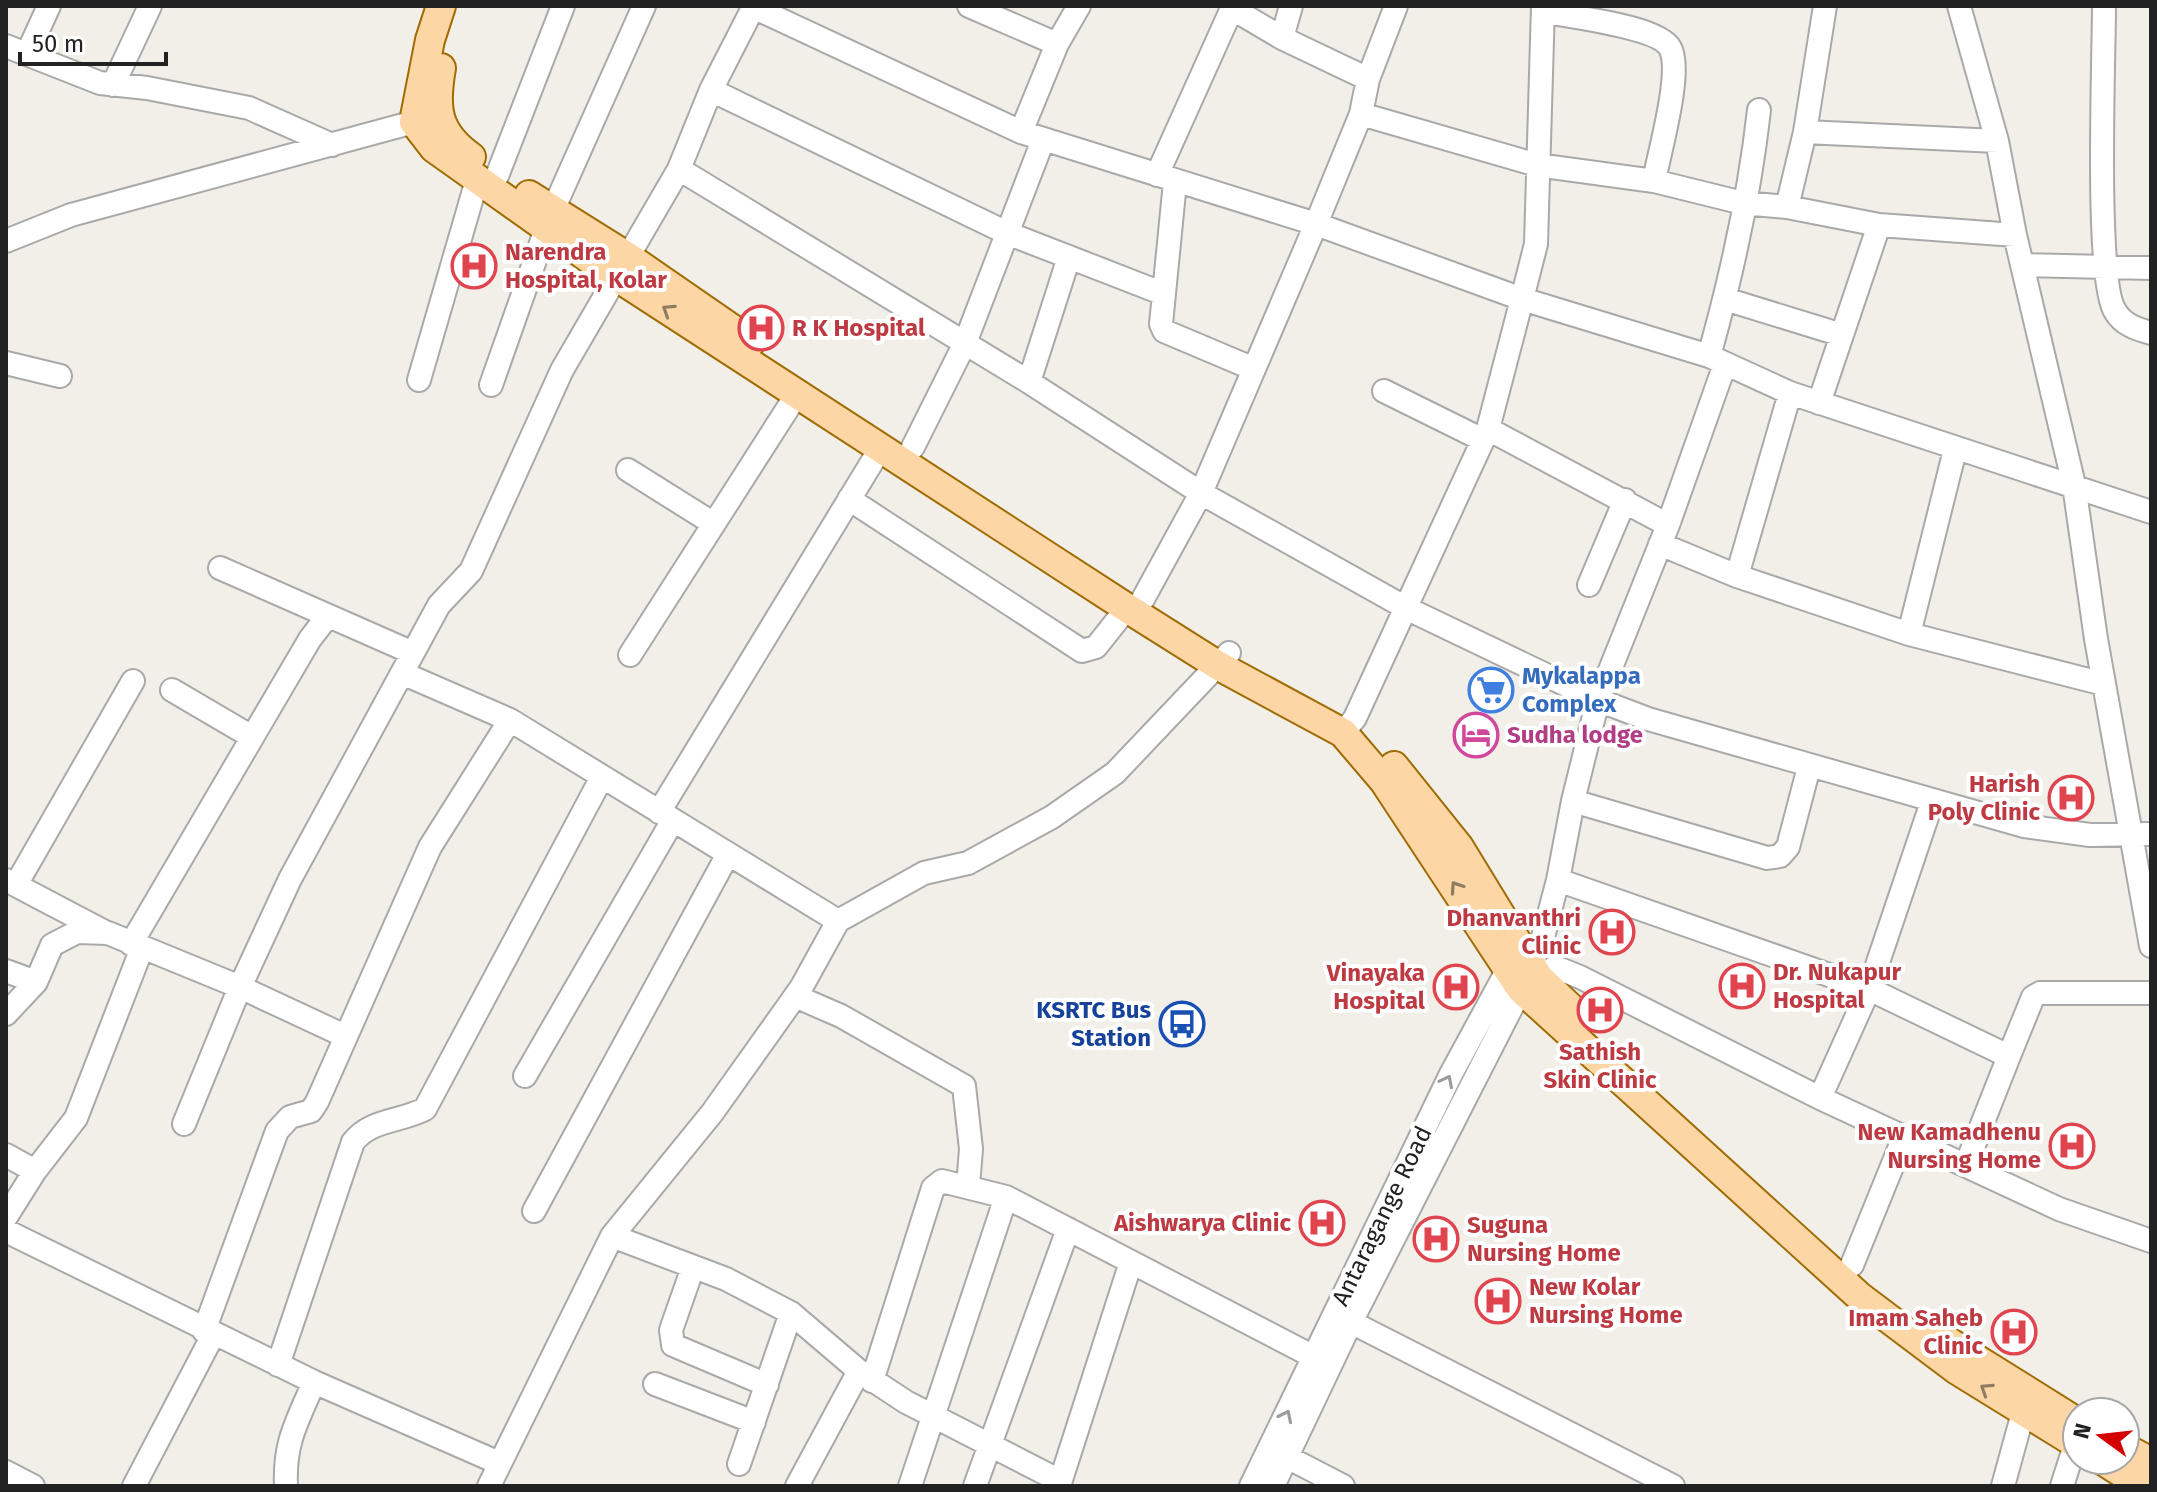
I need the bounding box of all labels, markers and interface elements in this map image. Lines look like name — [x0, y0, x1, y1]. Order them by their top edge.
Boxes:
scale bar — [20, 16, 166, 66]
text: 50 m — [32, 30, 84, 58]
place label: Narendra Hospital, Kolar — [505, 238, 667, 294]
hospital icon: Narendra Hospital, Kolar — [450, 242, 498, 290]
hospital icon: R K Hospital — [737, 304, 785, 352]
one-way arrow — [662, 305, 677, 320]
place label: R K Hospital — [792, 314, 926, 342]
place label: Mykalappa Complex — [1522, 662, 1641, 718]
supermarket icon: Mykalappa Complex — [1467, 666, 1515, 714]
hotel icon: Sudha lodge — [1452, 711, 1500, 759]
place label: Sudha lodge — [1507, 721, 1643, 749]
place label: Harish Poly Clinic — [1928, 770, 2040, 826]
hospital icon: Harish Poly Clinic — [2047, 774, 2095, 822]
one-way arrow — [1450, 881, 1465, 895]
place label: Dhanvanthri Clinic — [1446, 904, 1581, 960]
hospital icon: Dhanvanthri Clinic — [1588, 908, 1636, 956]
place label: Dr. Nukapur Hospital — [1773, 958, 1902, 1014]
place label: Vinayaka Hospital — [1326, 959, 1426, 1015]
hospital icon: Dr. Nukapur Hospital — [1718, 962, 1766, 1010]
hospital icon: Vinayaka Hospital — [1432, 963, 1480, 1011]
hospital icon: Sathish Skin Clinic — [1576, 986, 1624, 1034]
place label: KSRTC Bus Station — [1036, 996, 1151, 1052]
bus stop icon: KSRTC Bus Station — [1158, 1000, 1206, 1048]
place label: Sathish Skin Clinic — [1544, 1038, 1657, 1094]
one-way arrow — [1438, 1075, 1453, 1090]
place label: New Kamadhenu Nursing Home — [1858, 1118, 2041, 1174]
street label: Antaragange Road — [1326, 1121, 1438, 1311]
hospital icon: New Kamadhenu Nursing Home — [2048, 1122, 2096, 1170]
hospital icon: Aishwarya Clinic — [1298, 1199, 1346, 1247]
place label: Aishwarya Clinic — [1113, 1209, 1291, 1237]
place label: Suguna Nursing Home — [1467, 1211, 1621, 1267]
hospital icon: Suguna Nursing Home — [1412, 1215, 1460, 1263]
place label: New Kolar Nursing Home — [1529, 1273, 1683, 1329]
hospital icon: New Kolar Nursing Home — [1474, 1277, 1522, 1325]
place label: Imam Saheb Clinic — [1848, 1304, 1983, 1360]
hospital icon: Imam Saheb Clinic — [1990, 1308, 2038, 1356]
one-way arrow — [1980, 1384, 1995, 1399]
north arrow — [2061, 1396, 2141, 1476]
one-way arrow — [1276, 1410, 1292, 1424]
text: N — [2067, 1420, 2097, 1441]

